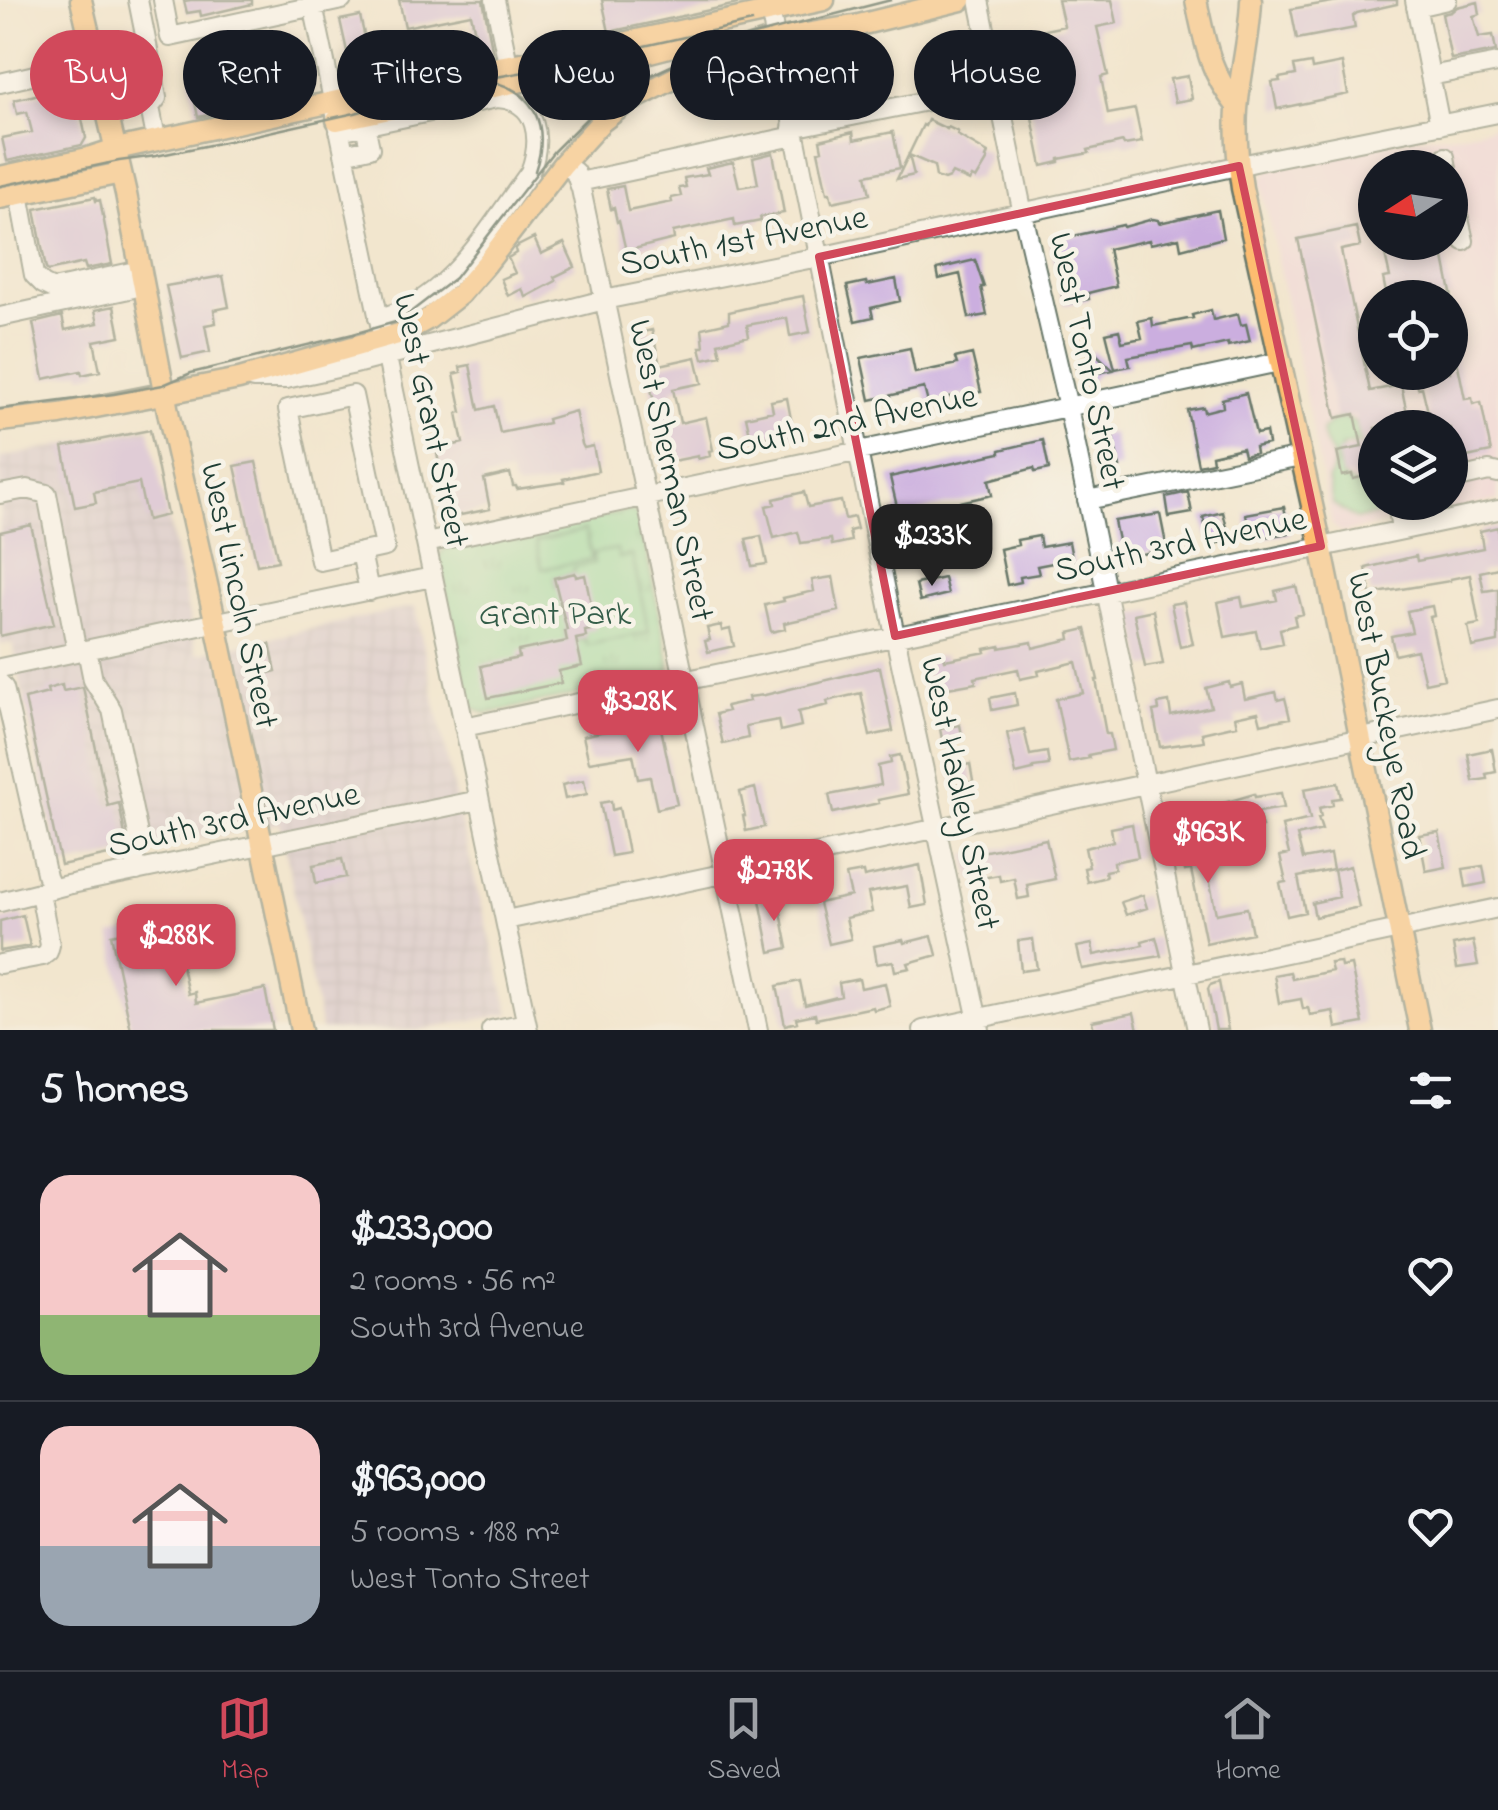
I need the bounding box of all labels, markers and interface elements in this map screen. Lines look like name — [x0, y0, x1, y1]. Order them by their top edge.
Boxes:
chip: Buy — [30, 30, 163, 120]
chip: Rent — [183, 30, 317, 120]
chip: Filters — [337, 30, 498, 120]
chip: New — [518, 30, 650, 120]
chip: Apartment — [670, 30, 894, 120]
chip: House — [914, 30, 1076, 120]
north arrow — [1358, 150, 1468, 260]
map controls — [1358, 150, 1468, 520]
street label: South 1st Avenue — [615, 193, 872, 291]
street label: West Tonto Street — [1033, 228, 1138, 495]
button: locate — [1358, 280, 1468, 390]
street label: West Grant Street — [378, 289, 481, 553]
street label: West Sherman Street — [613, 315, 726, 626]
street label: South 2nd Avenue — [712, 372, 982, 477]
button: layers — [1358, 410, 1468, 520]
street label: West Lincoln Street — [185, 458, 291, 734]
street label: South 3rd Avenue — [1050, 495, 1312, 598]
pin: $233K — [862, 504, 1002, 589]
text: $233K — [893, 513, 971, 560]
street label: West Buckeye Road — [1332, 568, 1437, 863]
park label: Grant Park — [479, 590, 632, 641]
street label: West Hadley Street — [905, 652, 1012, 935]
pin: $328K — [568, 670, 708, 755]
text: $328K — [600, 679, 676, 726]
street label: South 3rd Avenue — [103, 770, 365, 873]
pin: $963K — [1138, 801, 1278, 886]
text: $963K — [1172, 810, 1244, 857]
pin: $278K — [704, 839, 844, 924]
text: $278K — [736, 848, 812, 895]
pin: $288K — [106, 904, 246, 989]
text: $288K — [139, 913, 213, 960]
text: 5 homes — [40, 1060, 189, 1121]
icon: filters — [1403, 1063, 1458, 1118]
text: $233,000 — [350, 1198, 493, 1259]
icon: home — [120, 1215, 240, 1335]
icon: heart — [1403, 1248, 1458, 1303]
text: 2 rooms · 56 m² — [350, 1259, 556, 1306]
text: South 3rd Avenue — [350, 1306, 584, 1353]
text: $963,000 — [350, 1449, 486, 1510]
icon: home — [120, 1466, 240, 1586]
icon: heart — [1403, 1499, 1458, 1554]
text: 5 rooms · 188 m² — [350, 1510, 560, 1557]
text: West Tonto Street — [350, 1557, 590, 1604]
tab: Map — [217, 1691, 272, 1792]
tab: Saved — [707, 1691, 780, 1792]
tab: Home — [1215, 1691, 1281, 1792]

